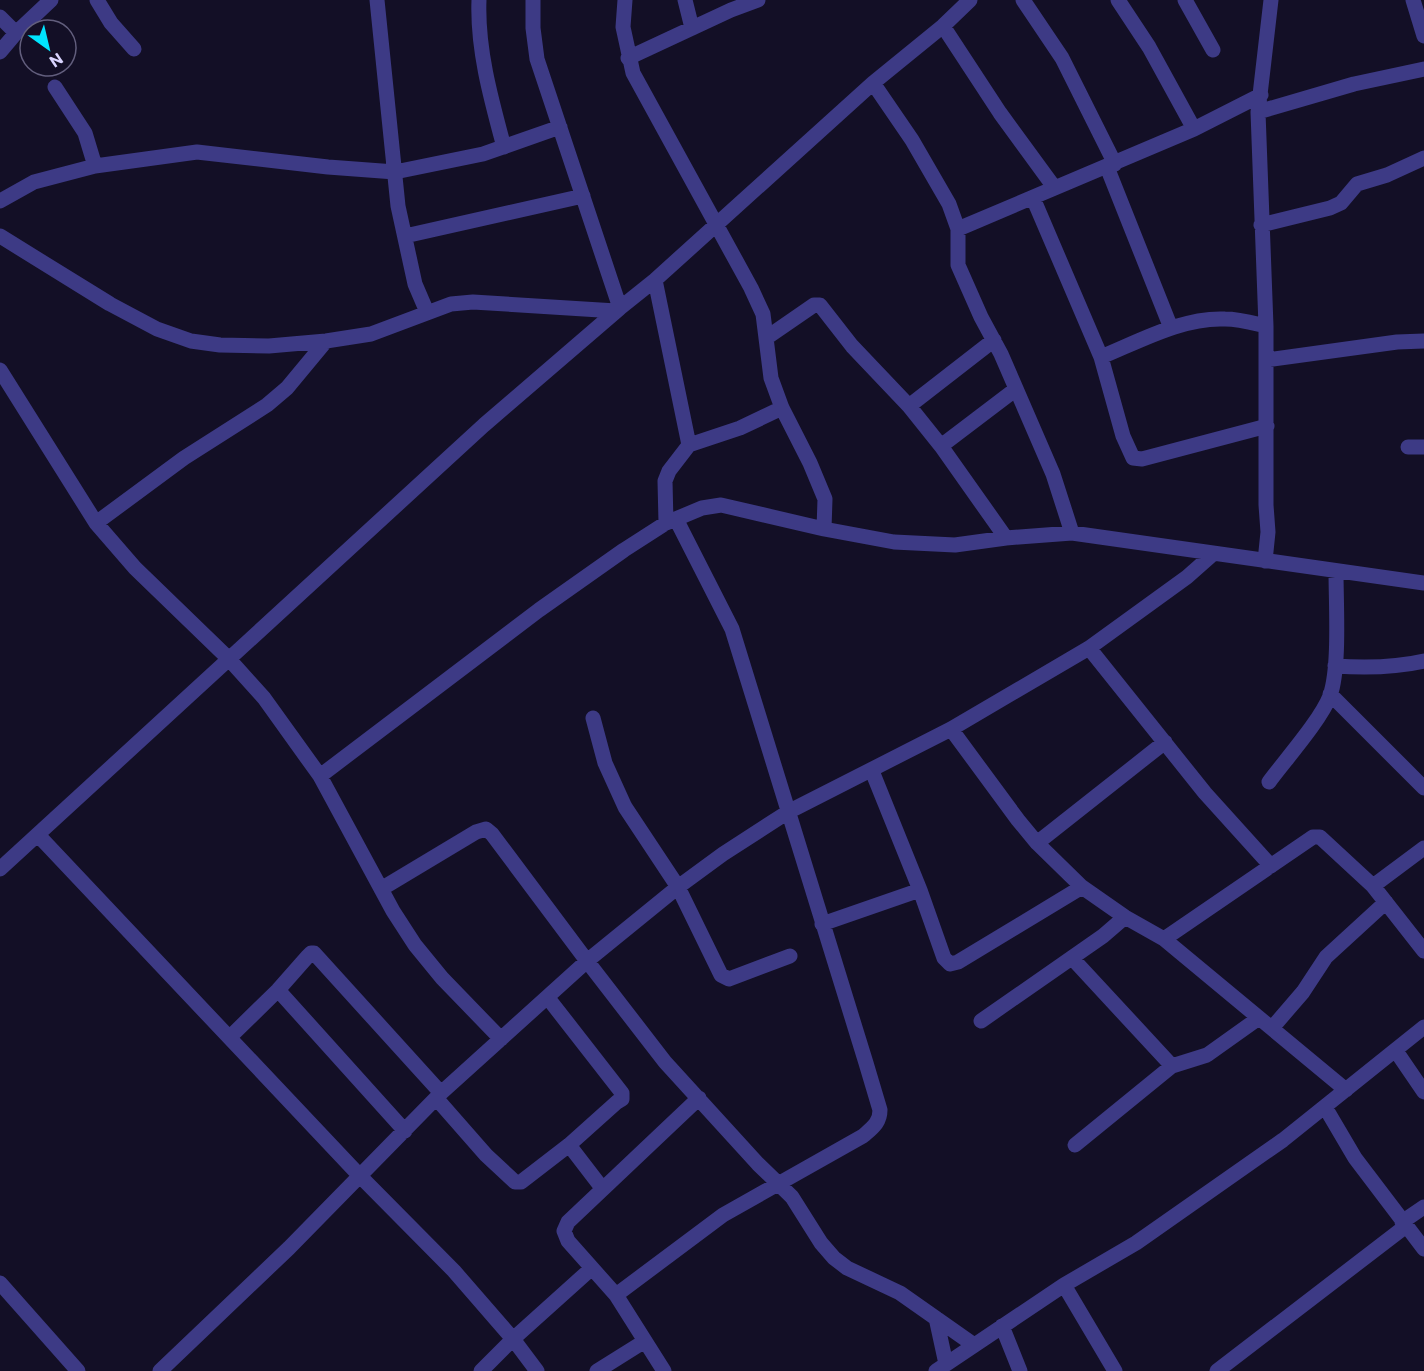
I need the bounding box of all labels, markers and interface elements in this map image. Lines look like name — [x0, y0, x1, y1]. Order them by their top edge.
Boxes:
north arrow — [18, 18, 78, 78]
text: N — [46, 50, 67, 72]

